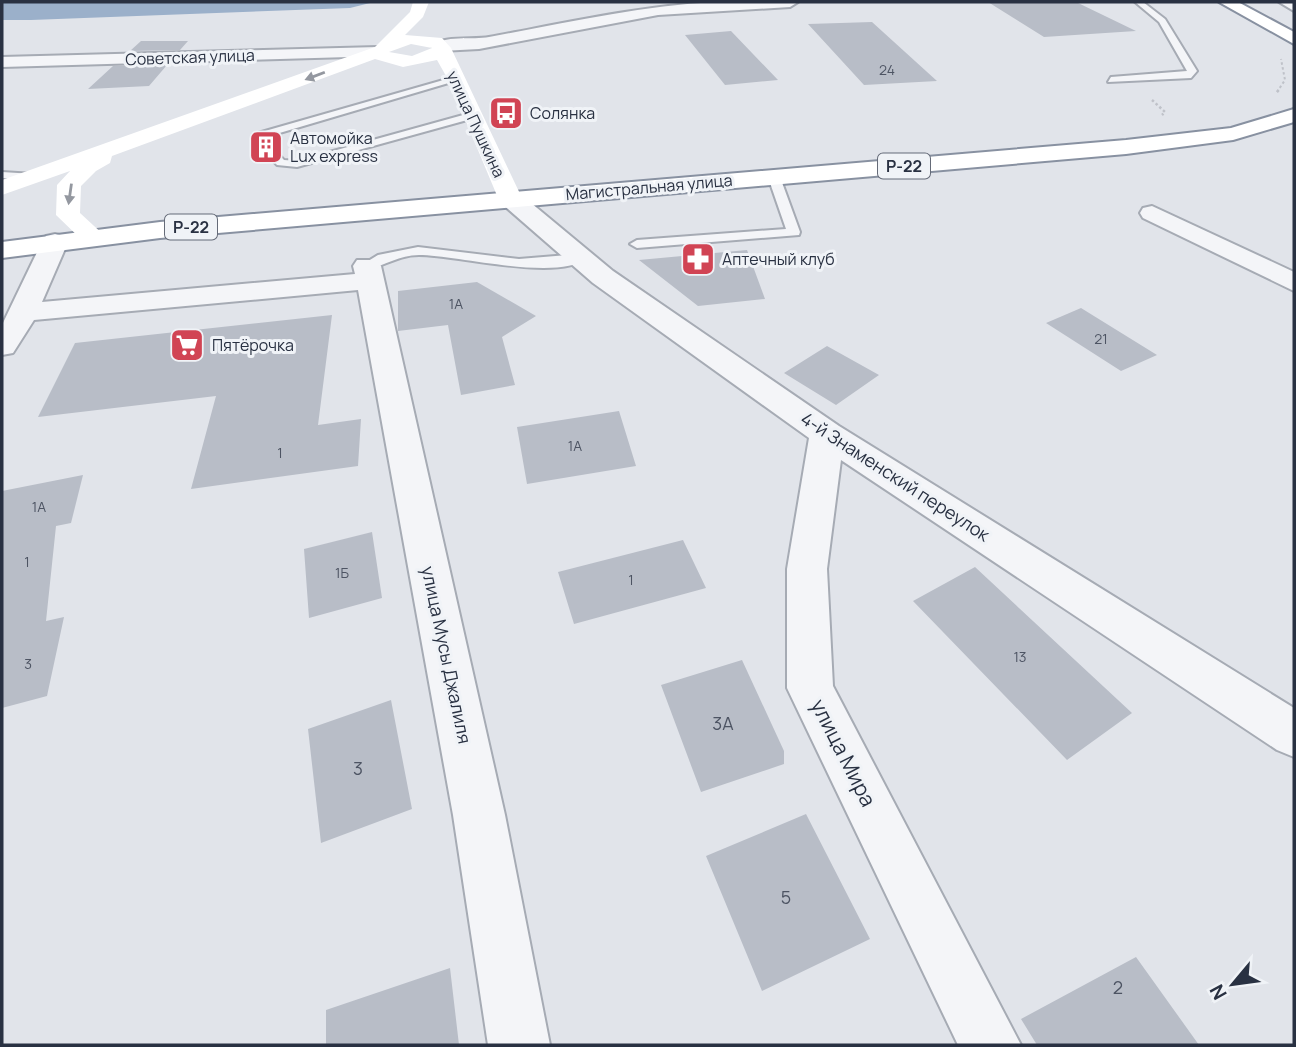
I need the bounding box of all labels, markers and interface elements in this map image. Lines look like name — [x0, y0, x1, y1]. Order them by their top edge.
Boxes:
street label: Советская улица — [125, 44, 255, 70]
house number: 24 — [879, 60, 895, 79]
street label: улица Пушкина — [442, 67, 510, 181]
one-way arrow — [304, 71, 325, 82]
bus stop icon: Солянка — [487, 94, 525, 132]
place label: Солянка — [530, 102, 595, 124]
place label: Автомойка Lux express — [290, 127, 378, 167]
building icon: Автомойка Lux express — [247, 128, 285, 166]
road number: Р-22 — [878, 154, 930, 178]
street label: Магистральная улица — [565, 169, 733, 205]
one-way arrow — [64, 184, 75, 206]
road number: Р-22 — [165, 215, 217, 240]
pharmacy icon: Аптечный клуб — [679, 240, 717, 278]
place label: Аптечный клуб — [722, 248, 835, 270]
house number: 1А — [449, 294, 463, 313]
supermarket icon: Пятёрочка — [168, 326, 206, 364]
house number: 21 — [1094, 329, 1108, 348]
place label: Пятёрочка — [212, 334, 294, 356]
street label: 4-й Знаменский переулок — [796, 406, 996, 547]
house number: 1А — [568, 436, 582, 455]
house number: 1 — [277, 443, 283, 462]
house number: 1А — [32, 497, 46, 516]
house number: 1 — [24, 552, 30, 571]
house number: 1Б — [335, 563, 349, 582]
street label: улица Мусы Джалиля — [416, 564, 478, 746]
house number: 1 — [628, 570, 634, 589]
house number: 13 — [1013, 647, 1027, 666]
house number: 3 — [24, 654, 32, 673]
street label: улица Мира — [805, 694, 883, 811]
house number: 3А — [712, 711, 734, 735]
house number: 3 — [353, 756, 363, 780]
house number: 5 — [781, 885, 791, 909]
north arrow — [1198, 949, 1268, 1019]
house number: 2 — [1113, 975, 1123, 999]
text: N — [1203, 980, 1233, 1005]

